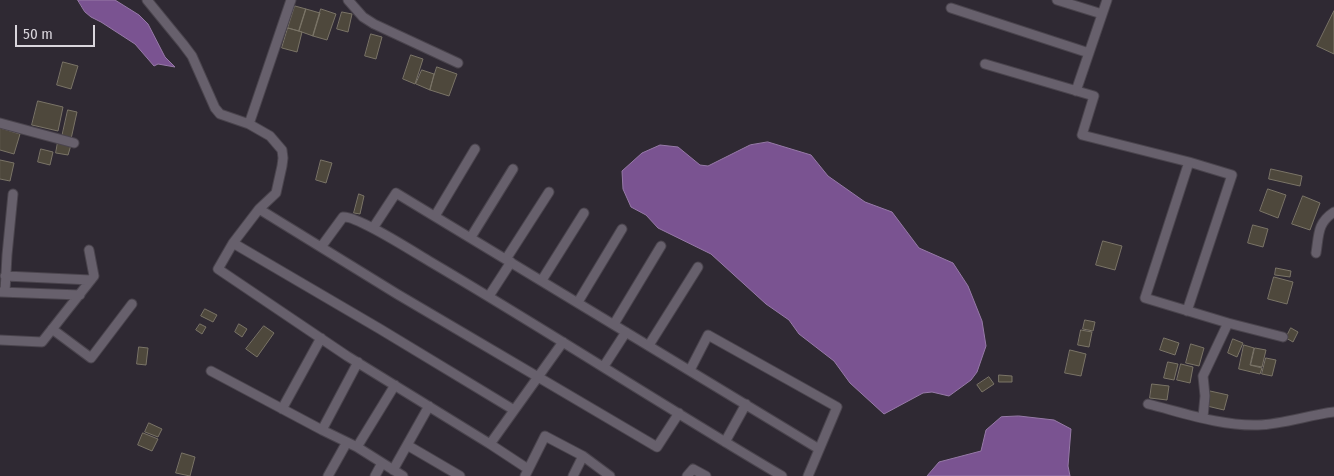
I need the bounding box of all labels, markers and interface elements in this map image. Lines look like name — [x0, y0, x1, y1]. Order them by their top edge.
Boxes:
scale bar — [18, 15, 98, 47]
text: 50 m — [23, 25, 53, 43]

